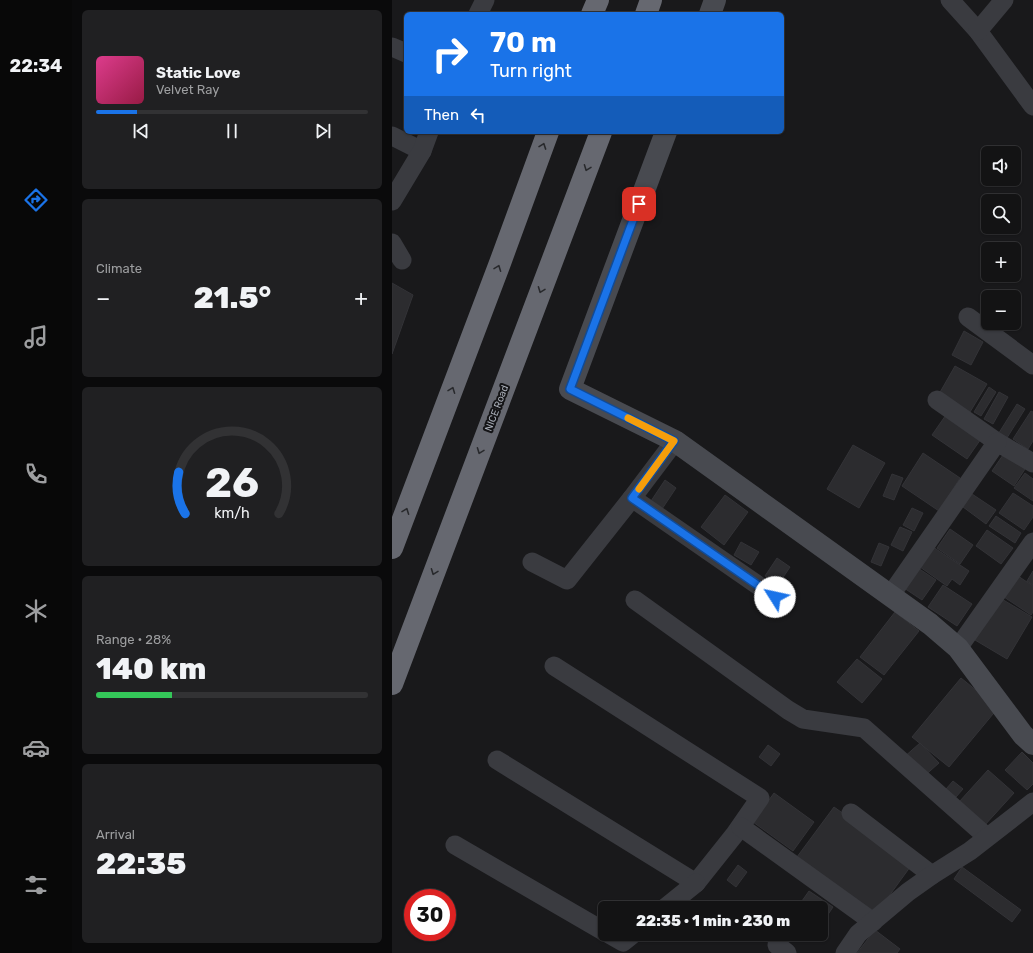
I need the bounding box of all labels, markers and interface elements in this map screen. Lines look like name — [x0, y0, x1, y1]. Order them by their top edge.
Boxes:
text: 70 m — [490, 26, 557, 59]
icon: right — [424, 28, 476, 80]
text: 22:34 — [10, 55, 62, 77]
text: Turn right — [490, 60, 572, 82]
text: Static Love — [156, 64, 240, 82]
text: Velvet Ray — [156, 82, 219, 97]
icon: left — [467, 104, 489, 126]
text: Then — [424, 106, 459, 124]
icon: previous — [130, 120, 152, 142]
icon: pause — [221, 120, 243, 142]
icon: next — [312, 120, 334, 142]
one-way arrow — [538, 143, 546, 150]
map controls — [981, 146, 1021, 330]
button: sound — [981, 146, 1021, 186]
one-way arrow — [584, 165, 592, 172]
icon: directions — [22, 186, 50, 214]
pin — [622, 187, 656, 221]
icon: arrive — [628, 193, 650, 215]
button: search — [981, 194, 1021, 234]
button: + — [981, 242, 1021, 282]
text: Climate — [96, 261, 142, 276]
one-way arrow — [493, 265, 501, 272]
text: 21.5° — [193, 280, 271, 316]
text: − — [96, 285, 110, 312]
text: + — [354, 285, 368, 312]
one-way arrow — [537, 286, 545, 293]
button: − — [981, 290, 1021, 330]
icon: music — [22, 323, 50, 351]
street label: NICE Road — [483, 384, 511, 433]
one-way arrow — [447, 386, 455, 393]
one-way arrow — [477, 447, 485, 454]
text: 26 — [205, 458, 259, 507]
icon: phone — [22, 460, 50, 488]
text: km/h — [214, 505, 250, 522]
one-way arrow — [401, 508, 409, 515]
one-way arrow — [431, 569, 439, 576]
position arrow — [754, 576, 796, 618]
icon: climate — [22, 597, 50, 625]
text: Range · 28% — [96, 632, 171, 647]
text: 140 km — [96, 651, 206, 687]
icon: car — [22, 734, 50, 762]
text: Arrival — [96, 827, 135, 842]
text: 22:35 — [96, 846, 186, 882]
icon: filters — [22, 871, 50, 899]
speed limit sign: 30 — [404, 889, 456, 941]
text: 22:35 · 1 min · 230 m — [636, 912, 790, 930]

